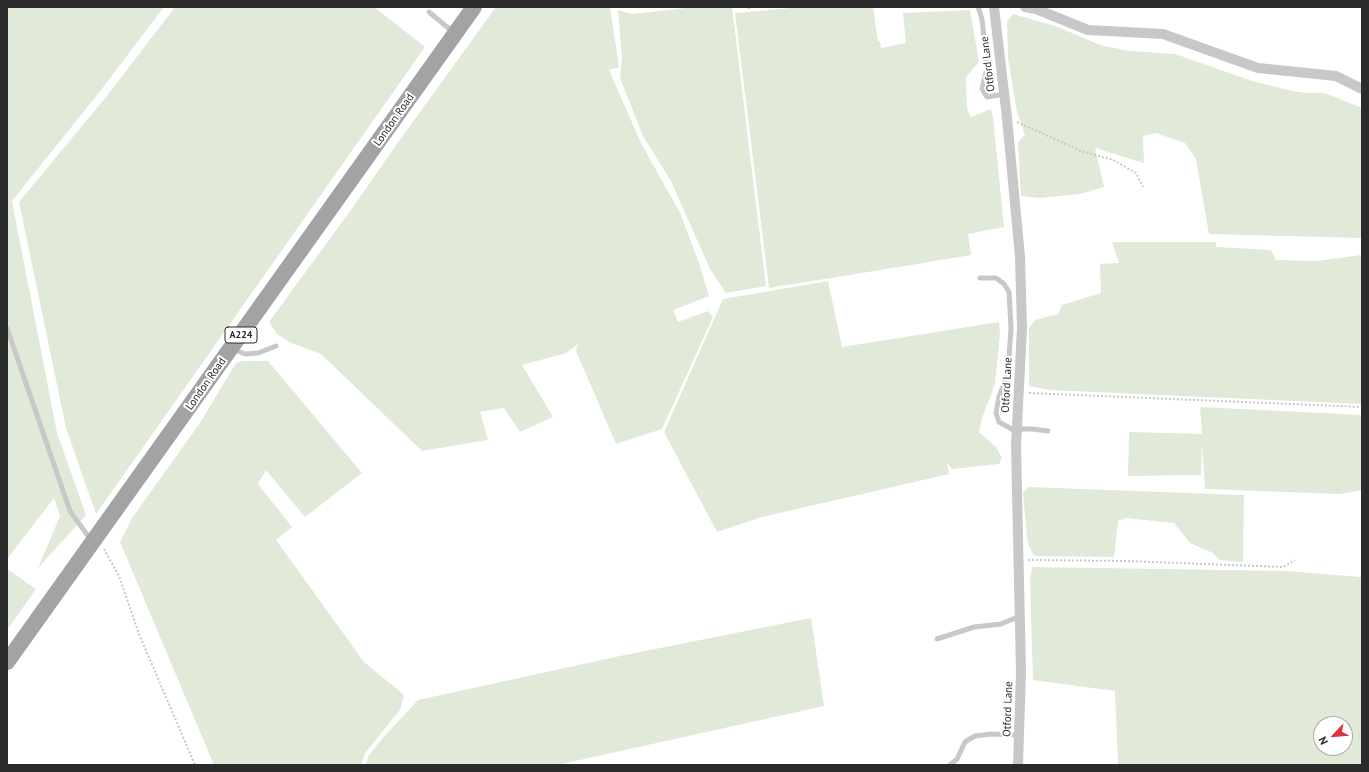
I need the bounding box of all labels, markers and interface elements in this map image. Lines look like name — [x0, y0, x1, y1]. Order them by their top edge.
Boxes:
street label: Otford Lane — [978, 36, 998, 92]
street label: London Road — [371, 91, 417, 149]
road number: A224 — [225, 327, 257, 343]
street label: London Road — [183, 355, 229, 413]
street label: Otford Lane — [999, 357, 1015, 413]
street label: Otford Lane — [1000, 681, 1016, 737]
north arrow — [1313, 716, 1353, 756]
text: N — [1315, 735, 1331, 747]

